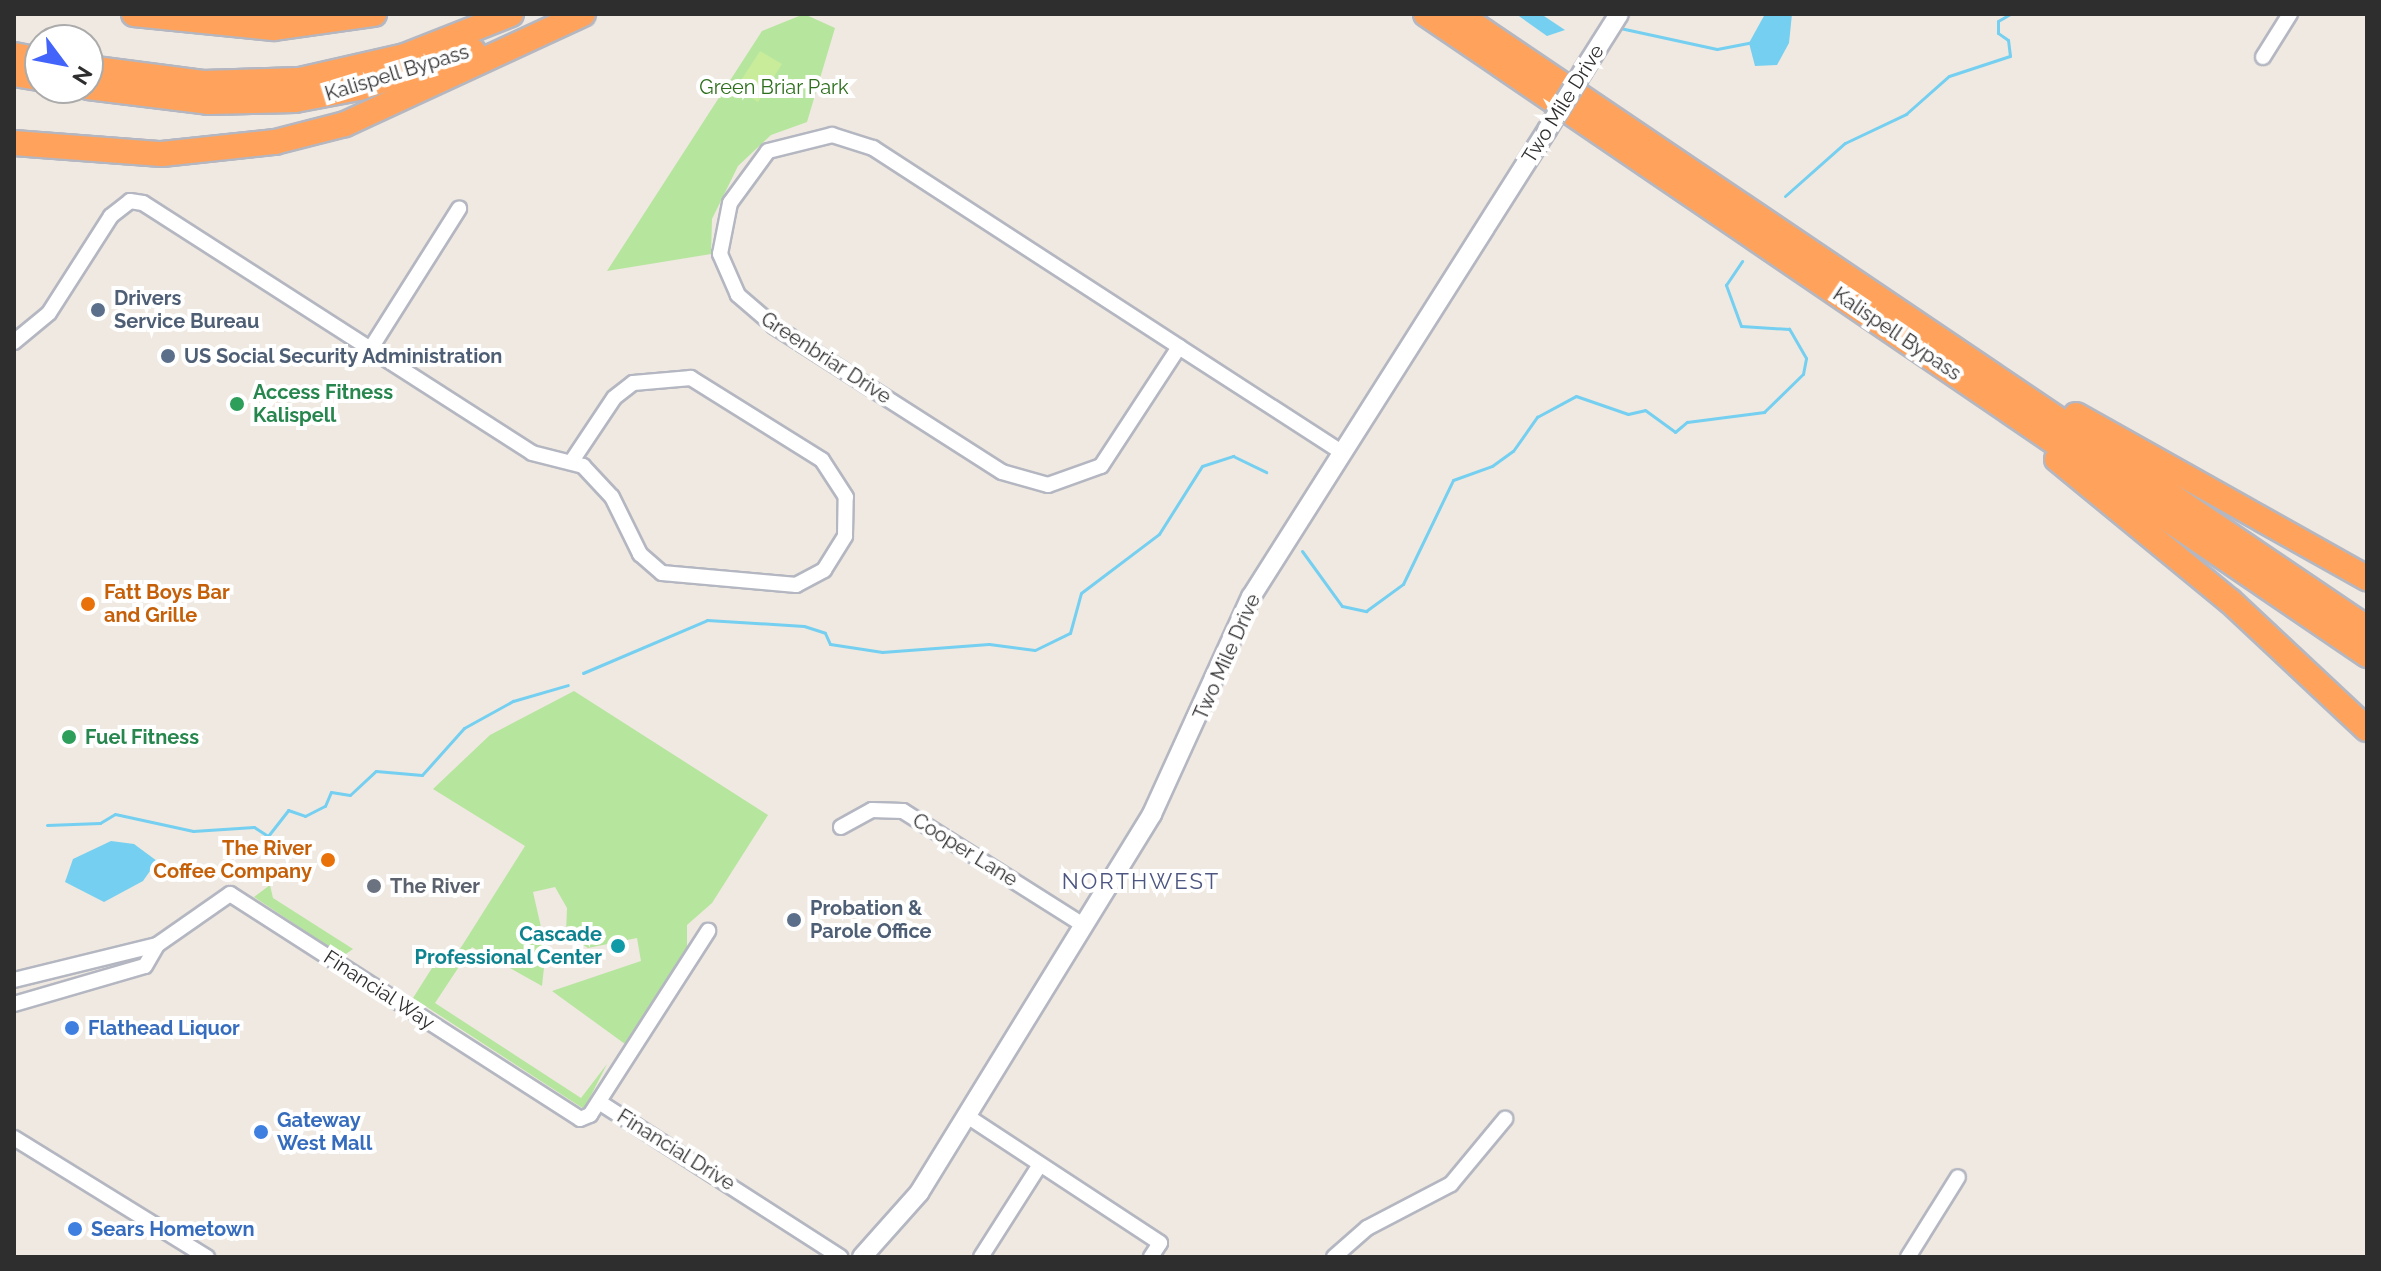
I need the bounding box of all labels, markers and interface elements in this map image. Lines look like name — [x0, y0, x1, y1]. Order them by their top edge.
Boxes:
north arrow — [24, 24, 104, 104]
street label: Kalispell Bypass — [322, 40, 472, 106]
street label: Two Mile Drive — [1517, 40, 1609, 168]
text: N — [67, 62, 98, 90]
park label: Green Briar Park — [699, 75, 849, 99]
street label: Kalispell Bypass — [1828, 282, 1966, 386]
place label: Drivers Service Bureau — [114, 286, 259, 333]
marker: Drivers Service Bureau — [89, 301, 107, 319]
street label: Greenbriar Drive — [756, 307, 896, 409]
place label: US Social Security Administration — [184, 344, 504, 368]
marker: US Social Security Administration — [159, 347, 177, 365]
place label: Access Fitness Kalispell — [253, 380, 393, 427]
marker: Access Fitness Kalispell — [228, 395, 246, 413]
place label: Fatt Boys Bar and Grille — [104, 580, 230, 627]
street label: Two Mile Drive — [1189, 590, 1265, 724]
marker: Fatt Boys Bar and Grille — [79, 595, 97, 613]
place label: Fuel Fitness — [85, 725, 200, 749]
marker: Fuel Fitness — [60, 728, 78, 746]
street label: Cooper Lane — [908, 808, 1022, 892]
place label: The River Coffee Company — [153, 836, 312, 883]
marker: The River Coffee Company — [319, 851, 337, 869]
district label: NORTHWEST — [1062, 869, 1220, 895]
place label: The River — [390, 874, 480, 898]
marker: The River — [365, 877, 383, 895]
place label: Probation & Parole Office — [810, 896, 932, 943]
marker: Probation & Parole Office — [785, 911, 803, 929]
place label: Cascade Professional Center — [414, 922, 602, 969]
marker: Cascade Professional Center — [609, 937, 627, 955]
street label: Financial Way — [319, 945, 439, 1035]
place label: Flathead Liquor — [88, 1016, 240, 1040]
marker: Flathead Liquor — [63, 1019, 81, 1037]
street label: Financial Drive — [612, 1104, 740, 1196]
place label: Gateway West Mall — [277, 1108, 372, 1155]
marker: Gateway West Mall — [252, 1123, 270, 1141]
place label: Sears Hometown — [91, 1217, 255, 1241]
marker: Sears Hometown — [66, 1220, 84, 1238]

